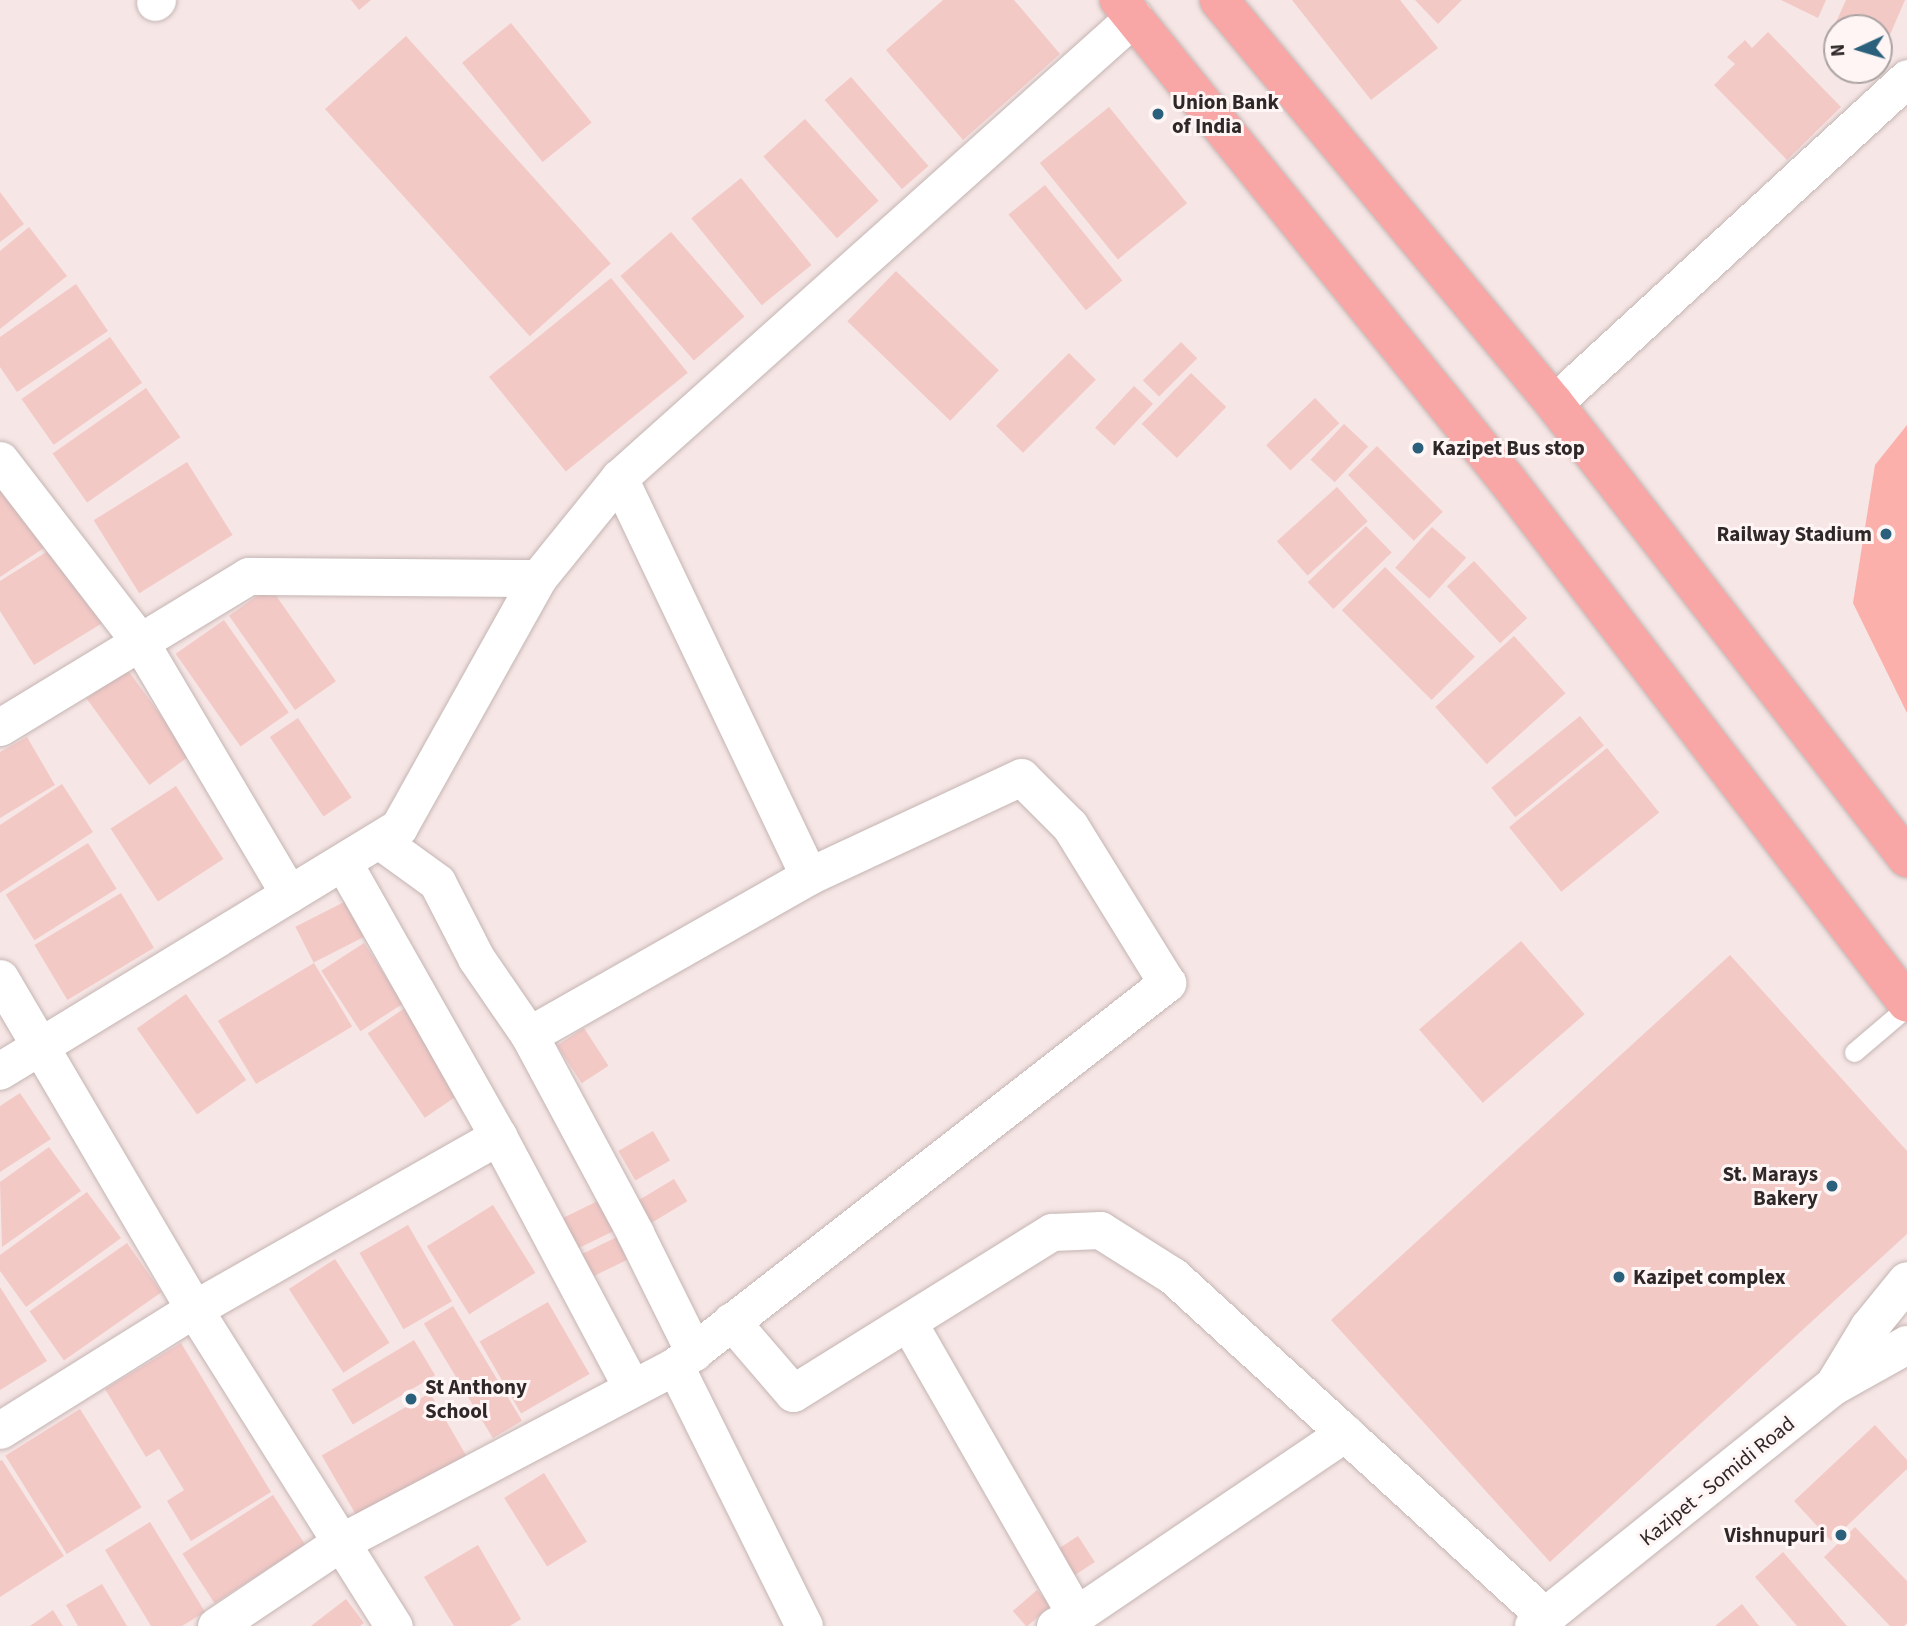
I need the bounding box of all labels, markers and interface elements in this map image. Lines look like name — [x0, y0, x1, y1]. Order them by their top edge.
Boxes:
north arrow — [1823, 14, 1893, 84]
text: N — [1825, 43, 1852, 58]
place label: Union Bank of India — [1172, 89, 1279, 139]
marker: Union Bank of India — [1150, 106, 1166, 122]
place label: Kazipet Bus stop — [1432, 435, 1585, 461]
marker: Kazipet Bus stop — [1410, 440, 1426, 456]
place label: Railway Stadium — [1717, 521, 1872, 547]
marker: Railway Stadium — [1878, 526, 1894, 542]
place label: St. Marays Bakery — [1722, 1161, 1818, 1211]
marker: St. Marays Bakery — [1824, 1178, 1840, 1194]
place label: Kazipet complex — [1633, 1264, 1786, 1290]
marker: Kazipet complex — [1611, 1269, 1627, 1285]
place label: St Anthony School — [425, 1374, 527, 1424]
marker: St Anthony School — [403, 1391, 419, 1407]
street label: Kazipet - Somidi Road — [1634, 1411, 1800, 1551]
place label: Vishnupuri — [1724, 1522, 1825, 1548]
marker: Vishnupuri — [1831, 1525, 1851, 1545]

